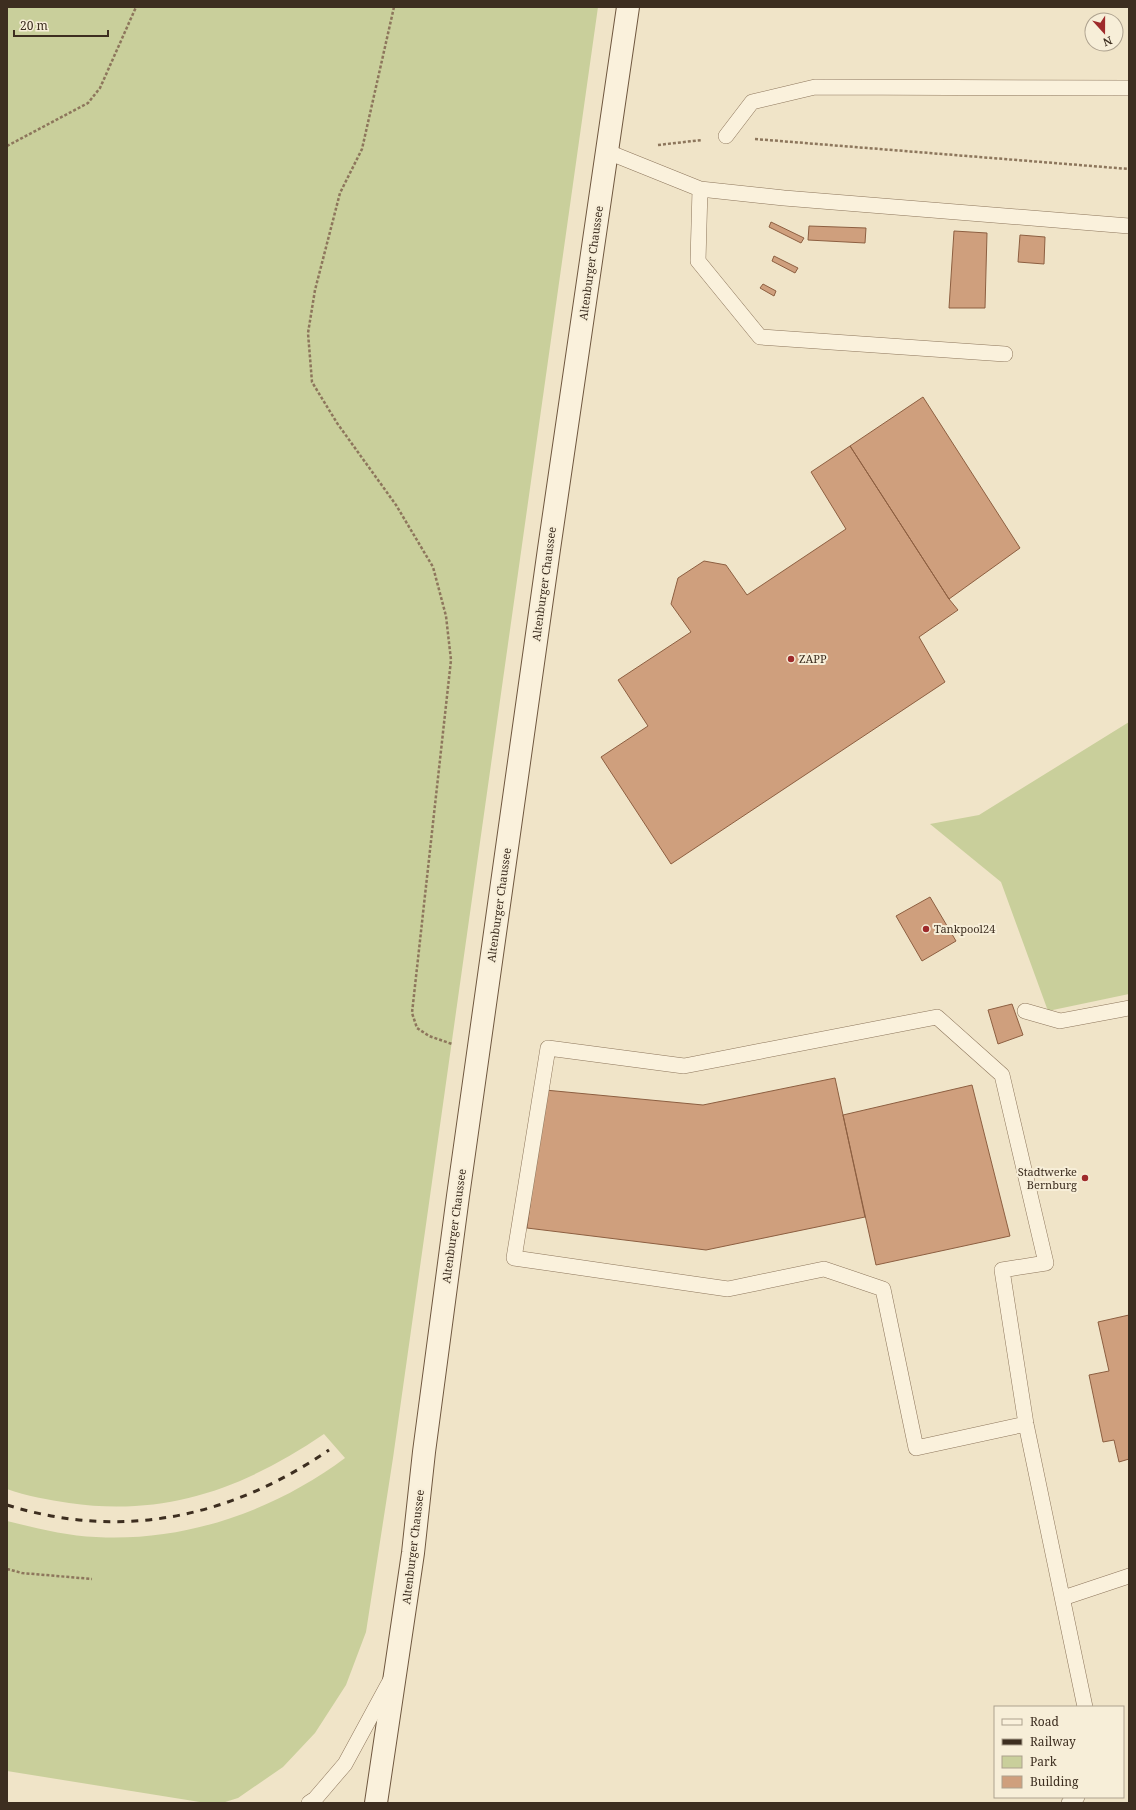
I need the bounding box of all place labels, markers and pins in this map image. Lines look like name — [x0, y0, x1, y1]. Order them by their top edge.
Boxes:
place label: ZAPP — [799, 651, 827, 666]
marker: ZAPP — [786, 654, 796, 664]
place label: Tankpool24 — [934, 921, 995, 936]
marker: Tankpool24 — [921, 924, 931, 934]
place label: Stadtwerke Bernburg — [1018, 1164, 1077, 1192]
marker: Stadtwerke Bernburg — [1080, 1173, 1090, 1183]

